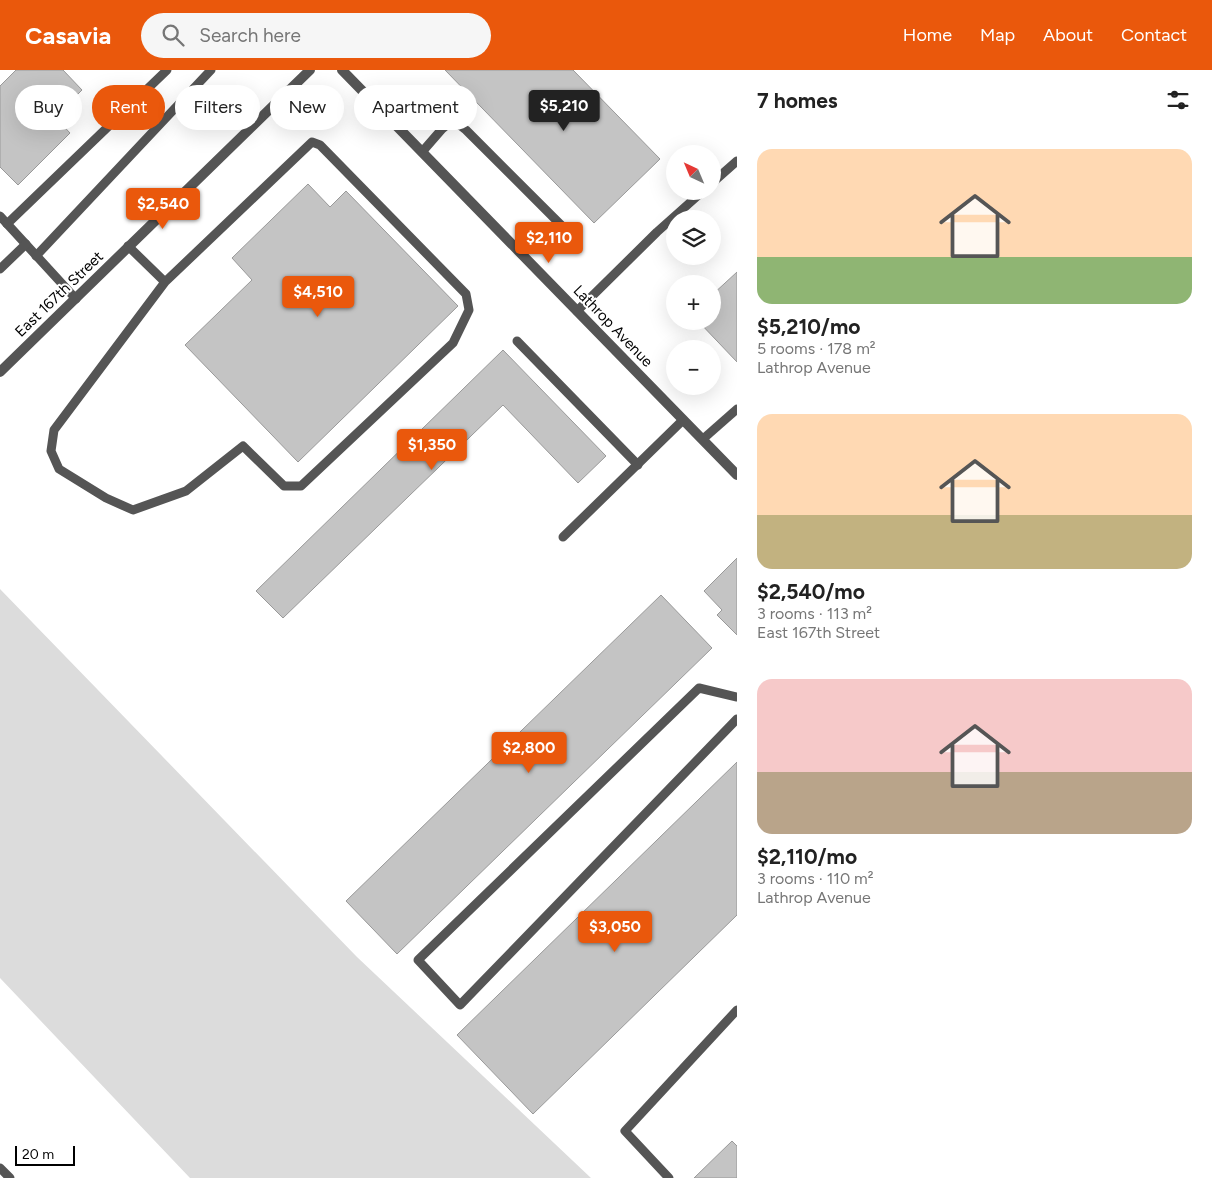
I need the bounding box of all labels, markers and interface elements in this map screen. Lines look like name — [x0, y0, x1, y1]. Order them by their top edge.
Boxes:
search box — [141, 13, 491, 58]
text: Casavia — [25, 21, 111, 50]
icon: search — [159, 21, 187, 49]
text: Search here — [199, 24, 301, 47]
text: Home — [903, 24, 952, 46]
text: Map — [980, 24, 1015, 46]
text: About — [1043, 24, 1093, 46]
text: Contact — [1121, 24, 1187, 46]
chip: Buy — [15, 85, 82, 130]
chip: Rent — [92, 85, 165, 130]
chip: Filters — [175, 85, 260, 130]
chip: New — [270, 85, 344, 130]
chip: Apartment — [354, 85, 477, 130]
icon: filters — [1164, 86, 1192, 114]
text: 7 homes — [757, 88, 838, 113]
pin: $5,210 — [523, 90, 605, 132]
text: $5,210 — [540, 96, 588, 115]
north arrow — [666, 145, 721, 200]
map controls — [666, 145, 721, 395]
icon: home — [930, 181, 1020, 271]
pin: $2,540 — [122, 188, 204, 230]
text: $2,540 — [137, 194, 189, 213]
button: layers — [666, 210, 721, 265]
pin: $2,110 — [508, 222, 590, 264]
text: $2,110 — [526, 228, 572, 247]
street label: East 167th Street — [11, 247, 107, 341]
button: + — [666, 275, 721, 330]
pin: $4,510 — [277, 276, 359, 318]
street label: Lathrop Avenue — [570, 281, 656, 371]
text: $4,510 — [293, 282, 343, 301]
text: $5,210/mo — [757, 314, 860, 339]
text: 5 rooms · 178 m² — [757, 339, 876, 358]
button: − — [666, 340, 721, 395]
text: Lathrop Avenue — [757, 358, 871, 377]
pin: $1,350 — [391, 428, 473, 471]
text: $1,350 — [408, 435, 456, 454]
icon: home — [930, 446, 1020, 536]
text: $2,540/mo — [757, 579, 865, 604]
text: 3 rooms · 113 m² — [757, 604, 872, 623]
text: East 167th Street — [757, 623, 880, 642]
icon: home — [930, 711, 1020, 801]
pin: $2,800 — [488, 732, 570, 774]
text: $2,800 — [503, 738, 555, 757]
text: $2,110/mo — [757, 844, 857, 869]
text: 3 rooms · 110 m² — [757, 869, 873, 888]
text: Lathrop Avenue — [757, 888, 871, 907]
pin: $3,050 — [574, 910, 656, 953]
text: $3,050 — [589, 917, 641, 936]
scale bar — [15, 1143, 75, 1166]
text: 20 m — [22, 1146, 54, 1163]

